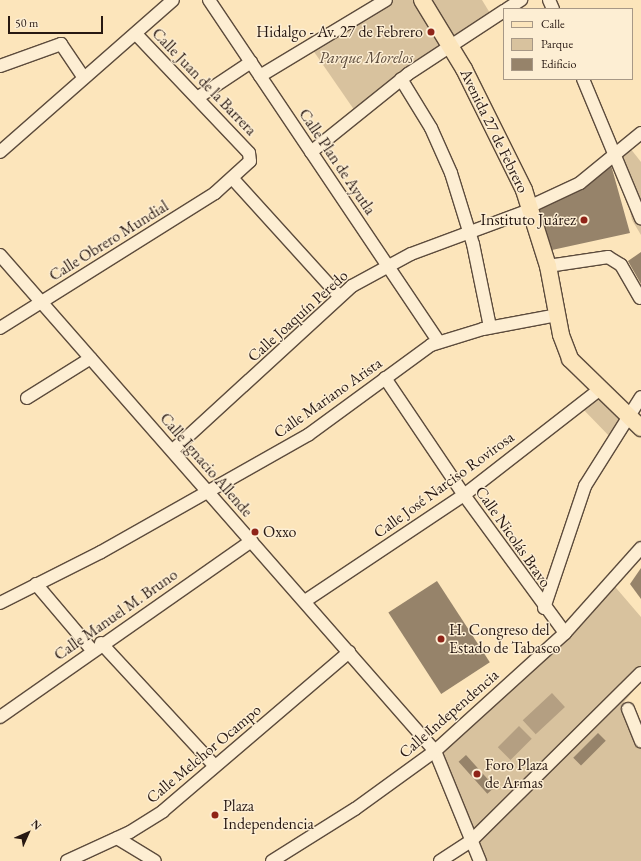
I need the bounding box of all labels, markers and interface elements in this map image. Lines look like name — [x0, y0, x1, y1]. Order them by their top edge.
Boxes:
scale bar — [10, 8, 105, 34]
legend — [503, 8, 633, 80]
text: 50 m — [15, 15, 38, 31]
text: Calle — [541, 16, 565, 32]
place label: Hidalgo - Av. 27 de Febrero — [256, 22, 423, 42]
street label: Calle Juan de la Barrera — [148, 24, 260, 140]
marker: Hidalgo - Av. 27 de Febrero — [426, 27, 436, 37]
text: Parque — [541, 36, 573, 52]
park label: Parque Morelos — [319, 48, 413, 68]
text: Edificio — [541, 56, 576, 72]
street label: Avenida 27 de Febrero — [456, 66, 532, 196]
street label: Calle Plan de Ayutla — [294, 105, 380, 219]
street label: Calle Obrero Mundial — [46, 197, 172, 285]
place label: Instituto Juárez — [481, 210, 576, 230]
marker: Instituto Juárez — [579, 215, 589, 225]
street label: Calle Joaquín Peredo — [244, 266, 352, 366]
street label: Calle Mariano Arista — [270, 354, 386, 442]
street label: Calle Ignacio Allende — [156, 409, 256, 521]
street label: Calle José Narciso Rovirosa — [370, 428, 518, 542]
street label: Calle Nicolás Bravo — [471, 483, 555, 591]
place label: Oxxo — [263, 522, 296, 542]
marker: Oxxo — [250, 527, 260, 537]
street label: Calle Manuel M. Bruno — [51, 565, 181, 665]
place label: H. Congreso del Estado de Tabasco — [449, 620, 560, 658]
marker: H. Congreso del Estado de Tabasco — [436, 634, 446, 644]
street label: Calle Independencia — [395, 666, 503, 762]
street label: Calle Melchor Ocampo — [143, 700, 265, 808]
place label: Foro Plaza de Armas — [485, 755, 548, 793]
marker: Foro Plaza de Armas — [472, 769, 482, 779]
place label: Plaza Independencia — [223, 796, 314, 834]
marker: Plaza Independencia — [210, 810, 220, 820]
north arrow — [8, 813, 48, 853]
text: N — [28, 816, 45, 833]

